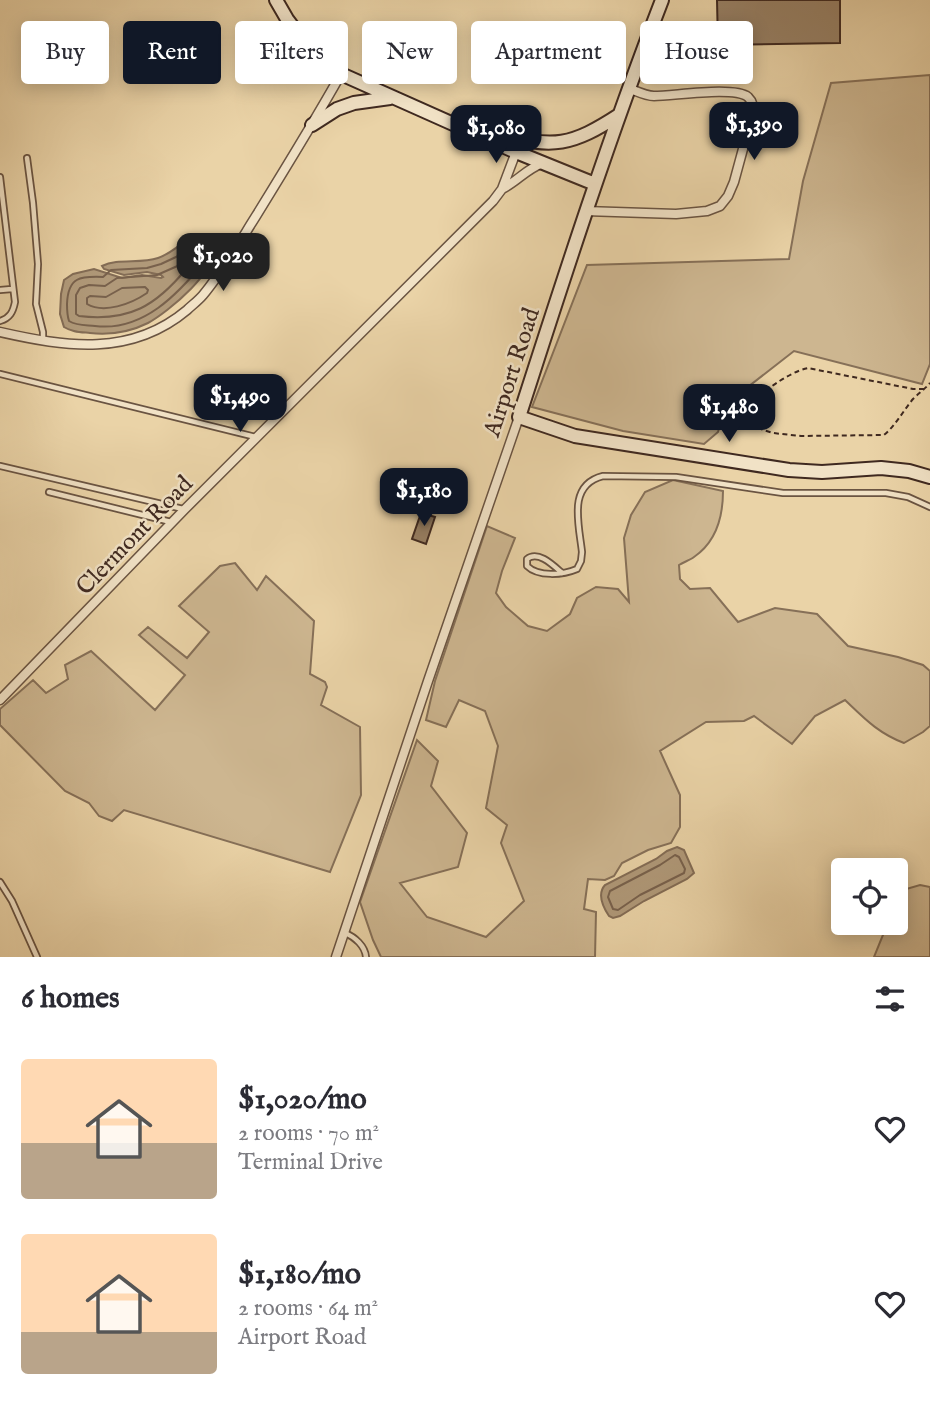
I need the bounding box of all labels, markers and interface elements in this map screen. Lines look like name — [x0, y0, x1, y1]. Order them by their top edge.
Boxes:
chip: Buy — [21, 21, 109, 84]
chip: Rent — [123, 21, 221, 84]
chip: Filters — [235, 21, 348, 84]
chip: New — [362, 21, 457, 84]
chip: Apartment — [471, 21, 626, 84]
chip: House — [640, 21, 753, 84]
pin: $1,390 — [697, 102, 811, 162]
pin: $1,080 — [439, 106, 553, 165]
text: $1,390 — [725, 110, 783, 139]
text: $1,080 — [466, 113, 526, 142]
pin: $1,020 — [166, 233, 280, 293]
text: $1,020 — [193, 241, 253, 270]
street label: Airport Road — [477, 304, 548, 442]
pin: $1,490 — [183, 374, 297, 434]
text: $1,490 — [210, 382, 270, 411]
pin: $1,480 — [672, 384, 786, 444]
text: $1,480 — [699, 392, 759, 421]
pin: $1,180 — [367, 468, 481, 528]
street label: Clermont Road — [70, 469, 200, 603]
text: $1,180 — [396, 476, 452, 505]
map controls — [831, 858, 908, 935]
button: locate — [831, 858, 908, 935]
text: 6 homes — [21, 980, 120, 1018]
icon: filters — [871, 980, 909, 1018]
text: $1,020/mo — [238, 1081, 367, 1119]
icon: home — [77, 1087, 161, 1171]
icon: heart — [871, 1110, 909, 1148]
text: 2 rooms · 70 m² — [238, 1119, 379, 1148]
text: Terminal Drive — [238, 1148, 383, 1177]
text: $1,180/mo — [238, 1256, 361, 1294]
icon: home — [77, 1262, 161, 1346]
icon: heart — [871, 1285, 909, 1323]
text: 2 rooms · 64 m² — [238, 1294, 378, 1323]
text: Airport Road — [238, 1323, 366, 1352]

